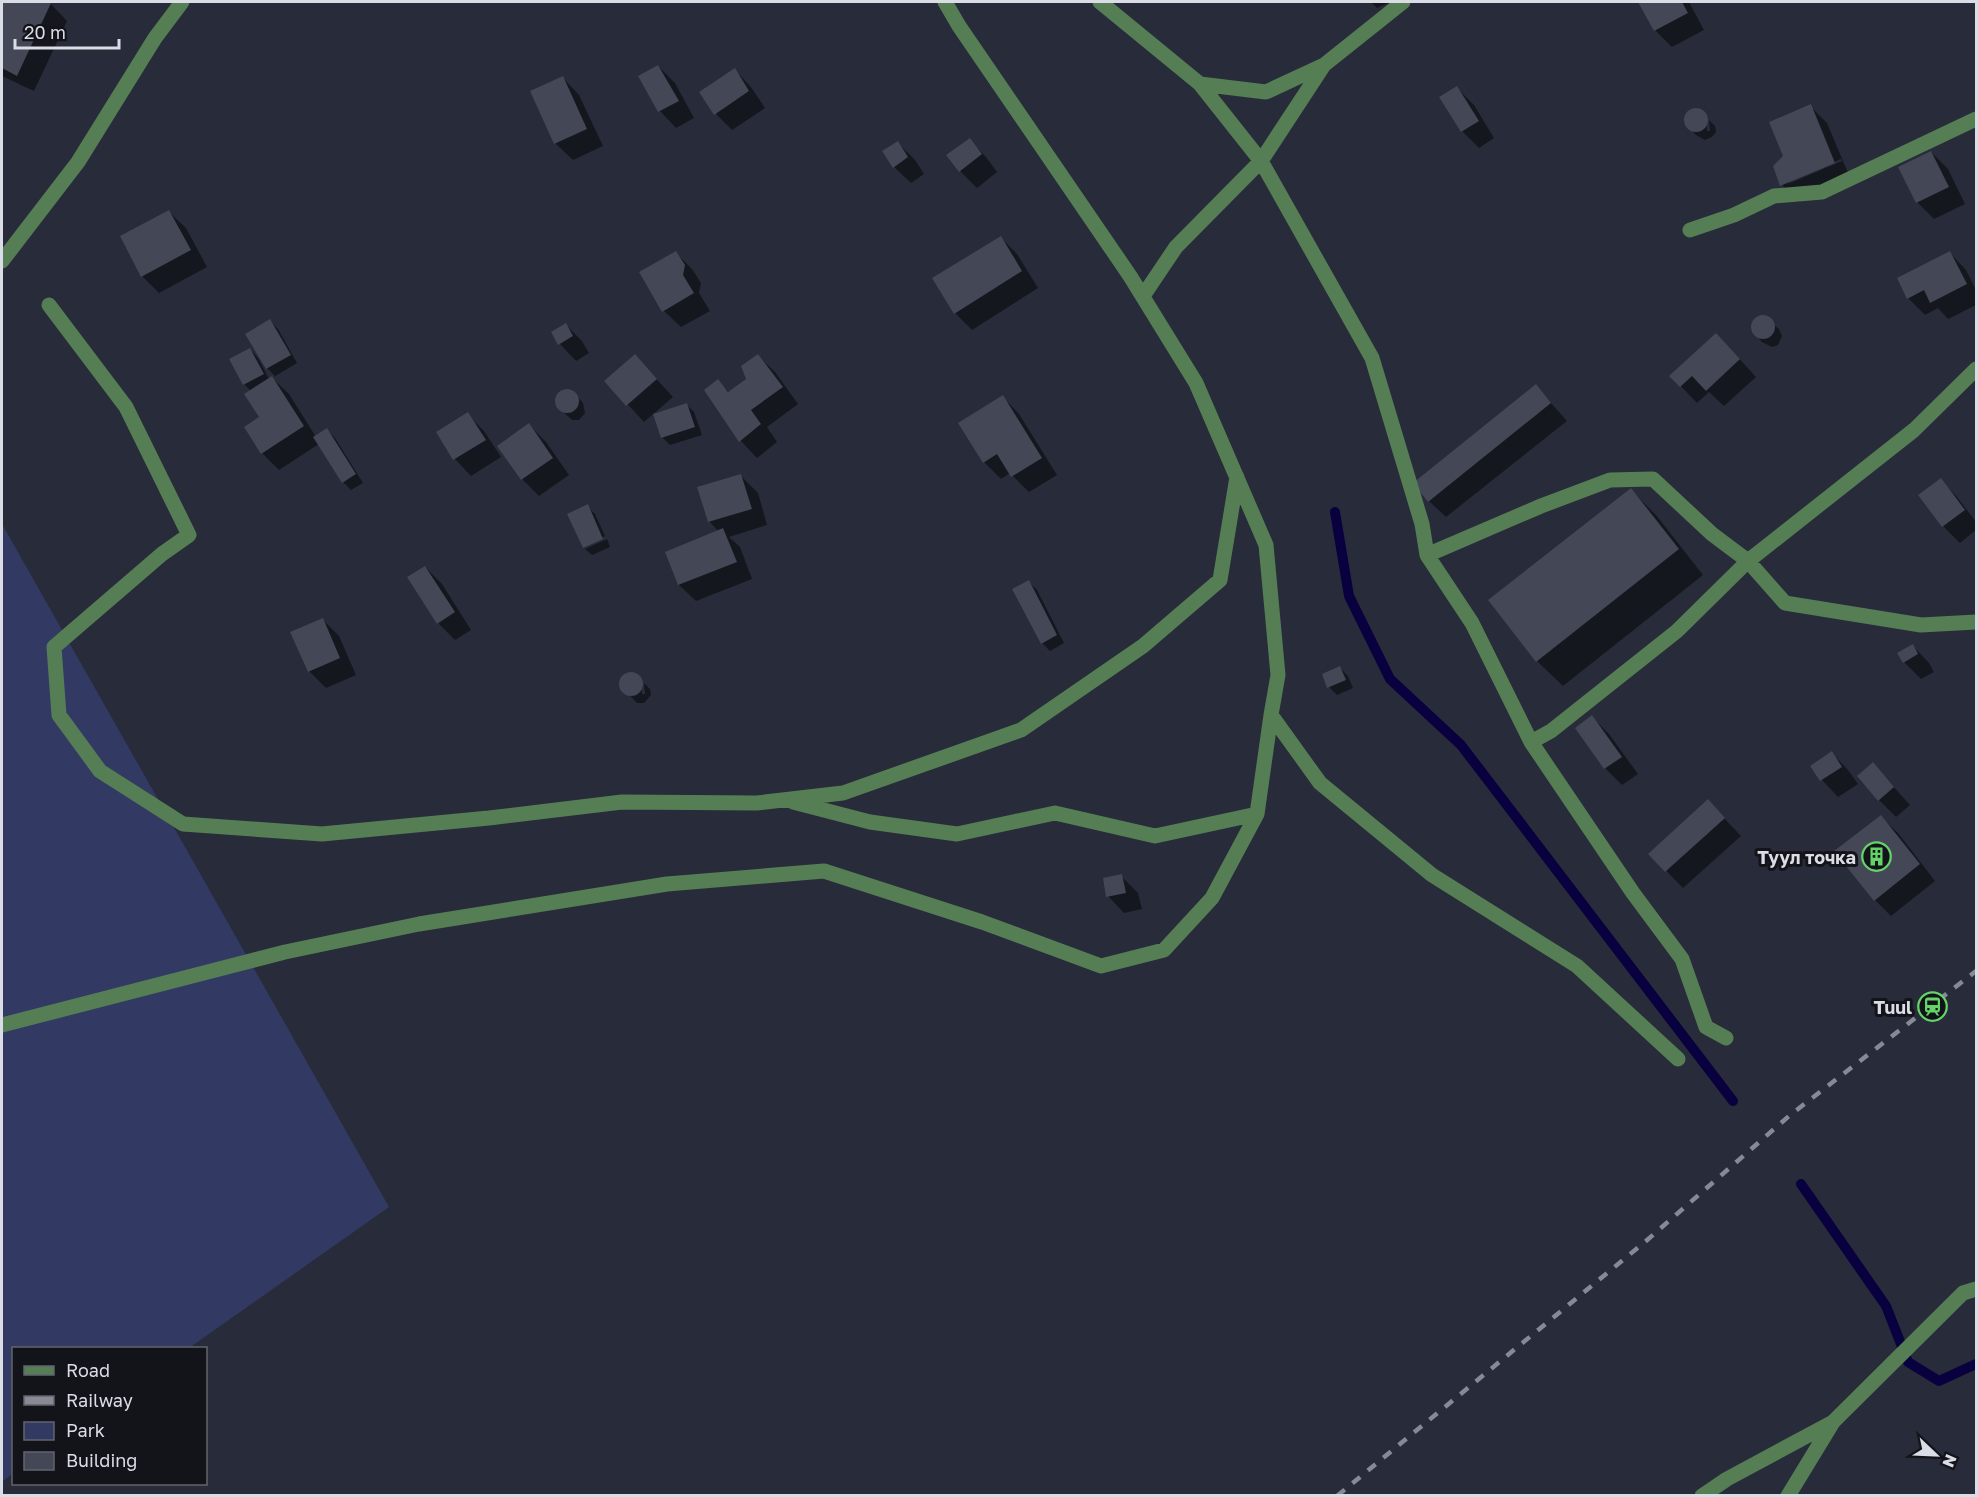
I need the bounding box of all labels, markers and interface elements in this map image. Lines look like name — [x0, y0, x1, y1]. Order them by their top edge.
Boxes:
scale bar — [15, 12, 118, 50]
text: 20 m — [24, 21, 66, 43]
building icon: Туул точка — [1861, 841, 1893, 873]
place label: Туул точка — [1757, 846, 1856, 868]
station icon: Tuul — [1917, 991, 1949, 1023]
place label: Tuul — [1874, 996, 1912, 1018]
legend — [12, 1347, 207, 1485]
text: Road — [66, 1359, 110, 1381]
text: Railway — [66, 1389, 133, 1411]
text: Park — [66, 1419, 105, 1441]
north arrow — [1906, 1425, 1966, 1485]
text: Building — [66, 1449, 137, 1471]
text: N — [1938, 1451, 1961, 1470]

